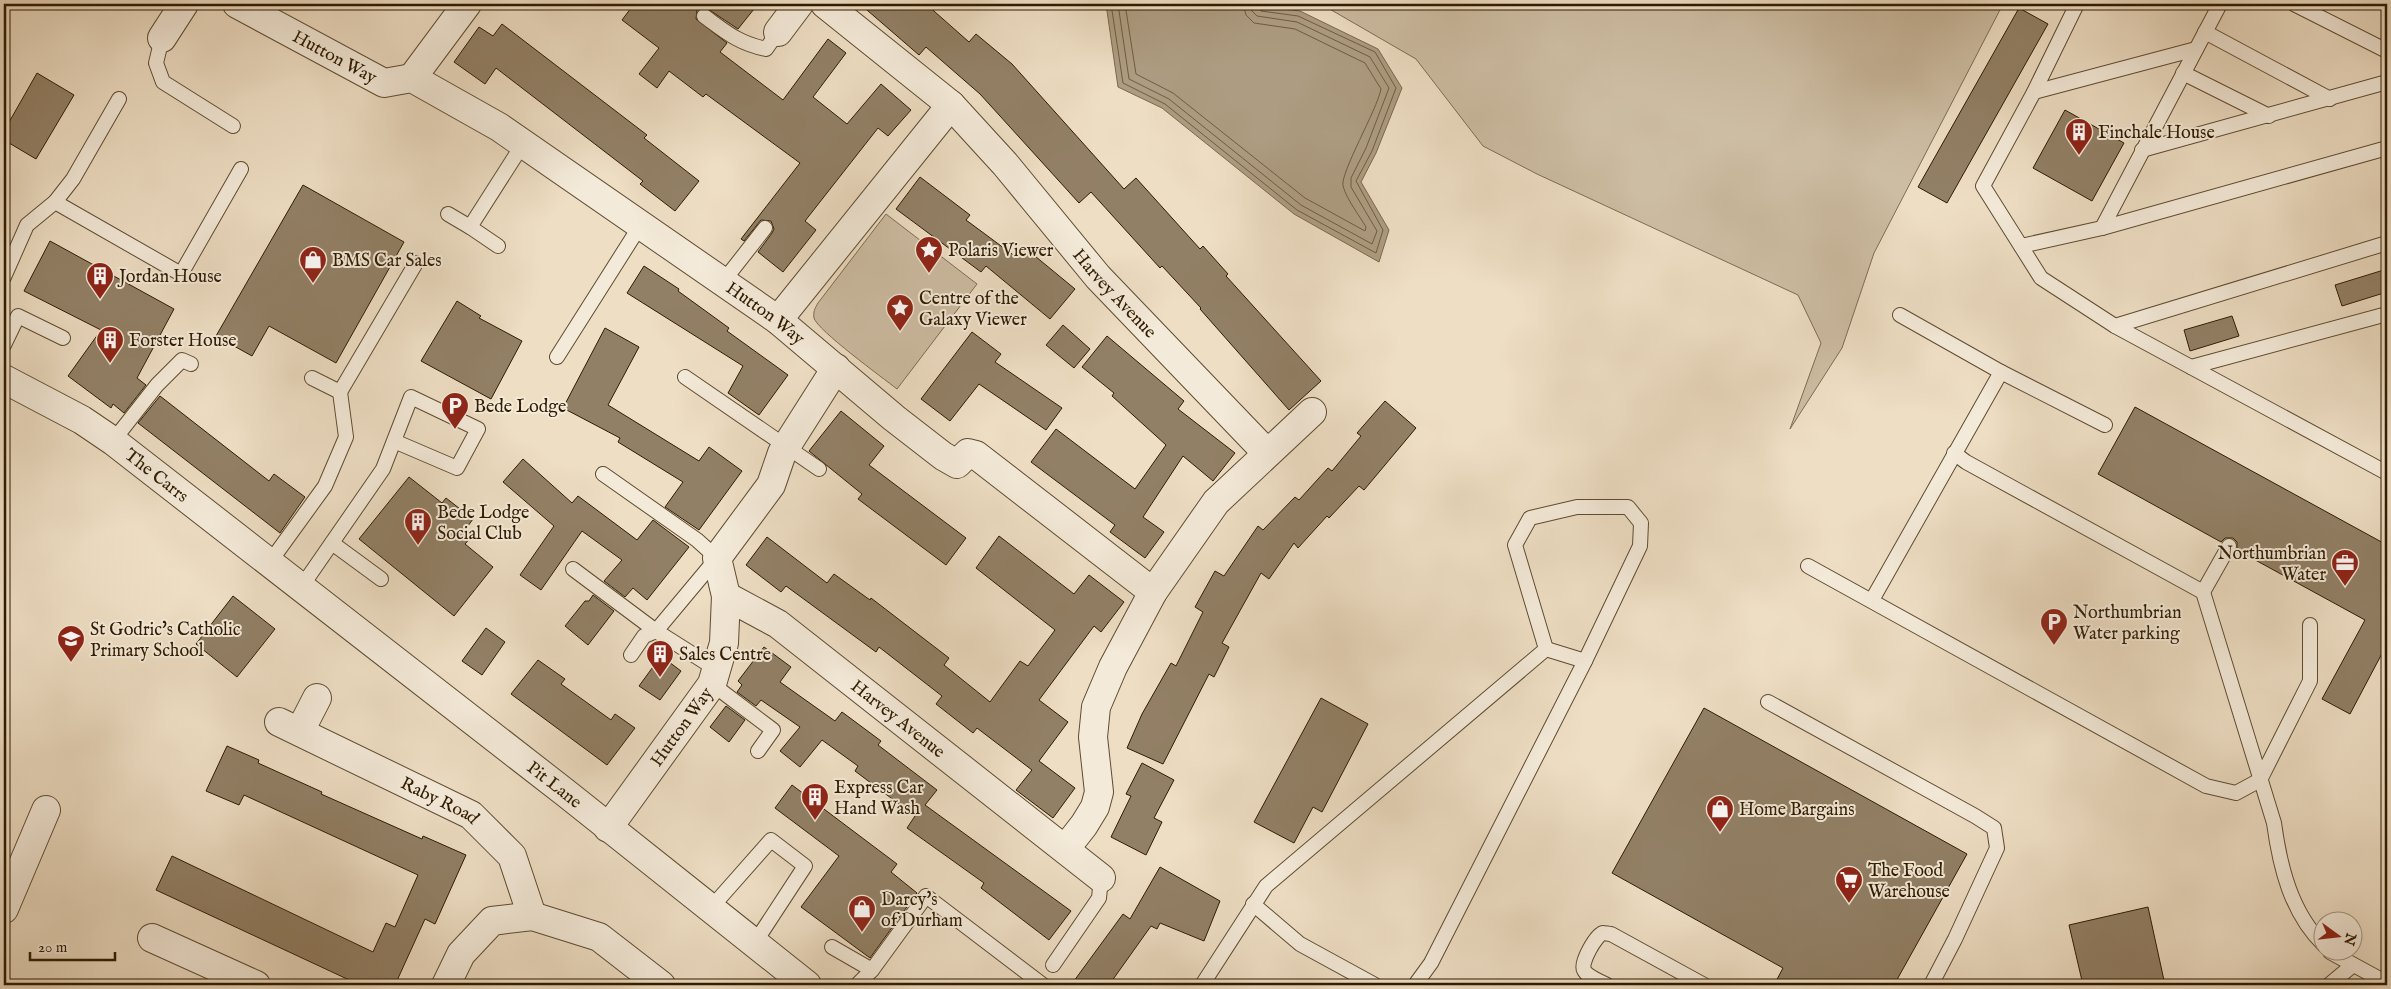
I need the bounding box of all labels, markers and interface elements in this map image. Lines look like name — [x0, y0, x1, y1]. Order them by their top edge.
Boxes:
street label: Hutton Way — [288, 26, 380, 90]
building icon: Finchale House — [2064, 117, 2094, 156]
place label: Finchale House — [2098, 122, 2215, 145]
place icon: Polaris Viewer — [914, 235, 944, 274]
place label: Polaris Viewer — [948, 240, 1054, 263]
shop icon: BMS Car Sales — [298, 245, 328, 284]
street label: Harvey Avenue — [1067, 245, 1161, 344]
place label: BMS Car Sales — [332, 250, 442, 273]
building icon: Jordan House — [85, 261, 115, 300]
place label: Jordan House — [117, 266, 222, 289]
street label: Hutton Way — [721, 277, 809, 351]
place label: Centre of the Galaxy Viewer — [919, 288, 1027, 332]
place icon: Centre of the Galaxy Viewer — [885, 293, 915, 332]
building icon: Forster House — [95, 325, 125, 364]
place label: Forster House — [129, 330, 237, 353]
parking icon: Bede Lodge — [440, 391, 470, 430]
place label: Bede Lodge — [474, 396, 566, 419]
street label: The Carrs — [119, 444, 193, 508]
place label: Bede Lodge Social Club — [437, 502, 529, 546]
building icon: Bede Lodge Social Club — [403, 507, 433, 546]
place label: Northumbrian Water — [2217, 543, 2326, 587]
office icon: Northumbrian Water — [2330, 548, 2360, 587]
place label: Northumbrian Water parking — [2073, 602, 2182, 646]
parking icon: Northumbrian Water parking — [2039, 607, 2069, 646]
place label: St Godric's Catholic Primary School — [90, 619, 241, 663]
school or university icon: St Godric's Catholic Primary School — [56, 624, 86, 663]
building icon: Sales Centre — [645, 639, 675, 678]
place label: Sales Centre — [679, 644, 771, 667]
street label: Harvey Avenue — [845, 675, 949, 764]
street label: Hutton Way — [646, 683, 719, 772]
street label: Pit Lane — [522, 757, 586, 814]
street label: Raby Road — [396, 773, 484, 830]
place label: Express Car Hand Wash — [834, 777, 924, 821]
building icon: Express Car Hand Wash — [800, 782, 830, 821]
shop icon: Home Bargains — [1705, 794, 1735, 833]
place label: Home Bargains — [1739, 799, 1854, 822]
place label: The Food Warehouse — [1868, 860, 1950, 904]
supermarket icon: The Food Warehouse — [1834, 865, 1864, 904]
place label: Darcy's of Durham — [881, 889, 963, 933]
shop icon: Darcy's of Durham — [847, 894, 877, 933]
north arrow — [2314, 912, 2364, 962]
scale bar — [30, 929, 115, 961]
text: N — [2339, 930, 2360, 947]
text: 20 m — [38, 938, 68, 957]

